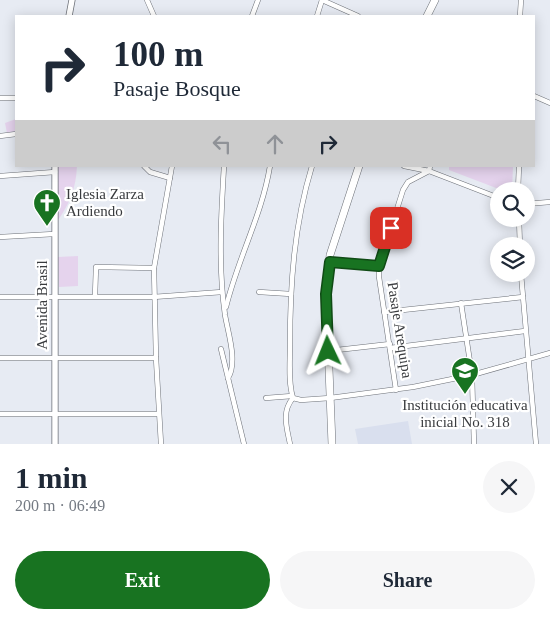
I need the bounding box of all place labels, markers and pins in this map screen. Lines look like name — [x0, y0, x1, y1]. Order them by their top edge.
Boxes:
place label: Iglesia Zarza Ardiendo — [66, 186, 144, 219]
church icon: Iglesia Zarza Ardiendo — [32, 188, 62, 227]
pin — [370, 207, 412, 249]
school or university icon: Institución educativa inicial No. 318 — [450, 356, 480, 395]
place label: Institución educativa inicial No. 318 — [402, 397, 528, 430]

